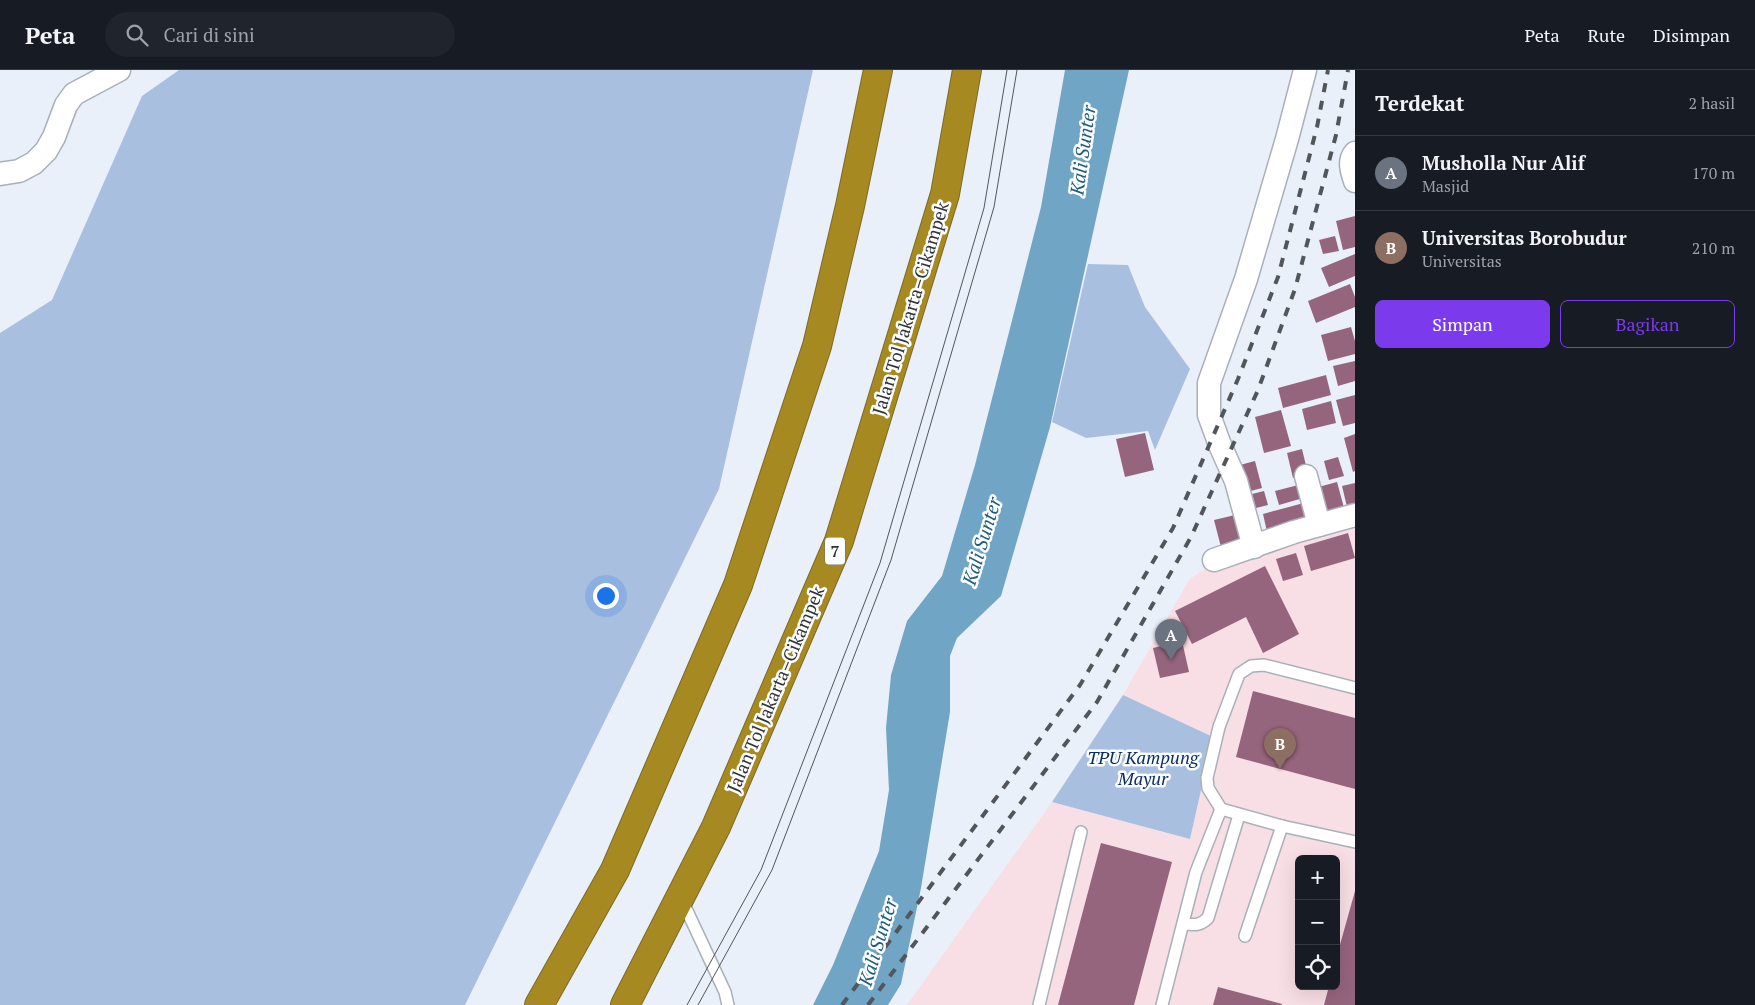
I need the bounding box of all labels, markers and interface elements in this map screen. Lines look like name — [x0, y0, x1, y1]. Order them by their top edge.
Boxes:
search box — [105, 12, 455, 57]
text: Peta — [25, 19, 75, 51]
icon: search — [123, 21, 151, 49]
text: Cari di sini — [163, 22, 255, 47]
text: Peta — [1525, 23, 1560, 47]
text: Rute — [1588, 23, 1625, 47]
text: Disimpan — [1653, 23, 1730, 47]
text: Terdekat — [1375, 89, 1464, 117]
text: 2 hasil — [1689, 92, 1735, 114]
water label: Kali Sunter — [1063, 103, 1101, 197]
text: Musholla Nur Alif — [1422, 150, 1585, 175]
text: A — [1385, 162, 1397, 184]
text: 170 m — [1692, 162, 1735, 184]
text: Masjid — [1422, 175, 1469, 197]
street label: Jalan Tol Jakarta–Cikampek — [866, 198, 954, 417]
text: Universitas Borobudur — [1422, 225, 1627, 250]
text: B — [1386, 237, 1396, 259]
text: 210 m — [1692, 237, 1735, 259]
text: Universitas — [1422, 250, 1502, 272]
button: Simpan — [1375, 300, 1550, 348]
button: Bagikan — [1560, 300, 1735, 348]
water label: Kali Sunter — [956, 494, 1006, 589]
road number: 7 — [825, 538, 845, 564]
street label: Jalan Tol Jakarta–Cikampek — [721, 582, 830, 796]
your location — [593, 583, 619, 609]
pin: A — [1155, 619, 1187, 660]
pin: B — [1264, 728, 1296, 769]
park label: TPU Kampung Mayur — [1087, 745, 1200, 790]
map controls — [1295, 855, 1340, 990]
button: + — [1295, 855, 1340, 900]
water label: Kali Sunter — [852, 895, 902, 990]
button: − — [1295, 900, 1340, 945]
button: locate — [1295, 945, 1340, 990]

